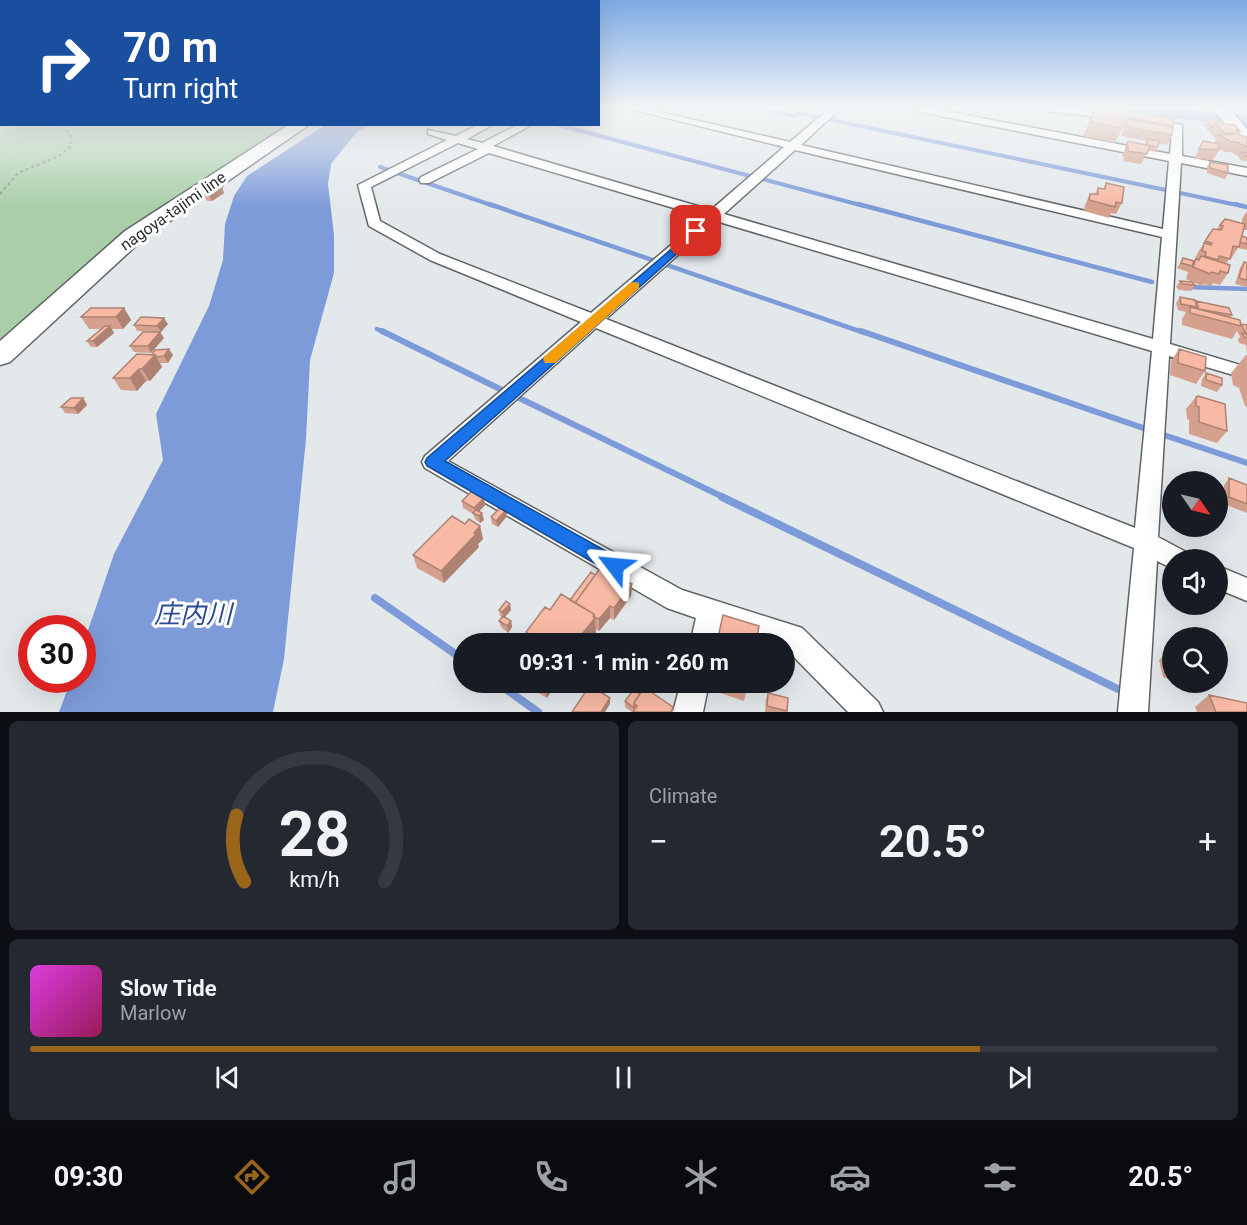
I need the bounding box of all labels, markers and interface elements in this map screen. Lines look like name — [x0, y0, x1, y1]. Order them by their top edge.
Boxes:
text: 70 m — [123, 23, 218, 72]
icon: right — [24, 24, 102, 102]
text: Turn right — [123, 73, 238, 105]
street label: nagoya-tajimi line — [116, 167, 230, 255]
pin — [670, 205, 721, 256]
icon: arrive — [679, 214, 712, 247]
north arrow — [1162, 471, 1228, 537]
map controls — [1162, 471, 1228, 693]
position arrow — [583, 534, 647, 598]
button: sound — [1162, 549, 1228, 615]
water label: 庄内川 — [154, 599, 235, 629]
speed limit sign: 30 — [18, 615, 96, 693]
button: search — [1162, 627, 1228, 693]
text: 09:31 · 1 min · 260 m — [519, 650, 729, 675]
text: Climate — [649, 784, 717, 808]
text: 28 — [278, 798, 350, 871]
text: 20.5° — [879, 815, 987, 868]
text: − — [649, 822, 668, 861]
text: + — [1198, 822, 1217, 861]
text: km/h — [289, 868, 339, 893]
text: Slow Tide — [120, 976, 217, 1001]
text: Marlow — [120, 1001, 186, 1025]
icon: previous — [211, 1061, 244, 1094]
icon: pause — [607, 1061, 640, 1094]
icon: next — [1003, 1061, 1036, 1094]
icon: directions — [231, 1156, 273, 1198]
icon: music — [380, 1156, 422, 1198]
icon: phone — [530, 1156, 572, 1198]
icon: climate — [680, 1156, 722, 1198]
icon: car — [829, 1156, 871, 1198]
icon: filters — [979, 1156, 1021, 1198]
text: 09:30 — [54, 1161, 123, 1193]
text: 20.5° — [1128, 1161, 1193, 1193]

